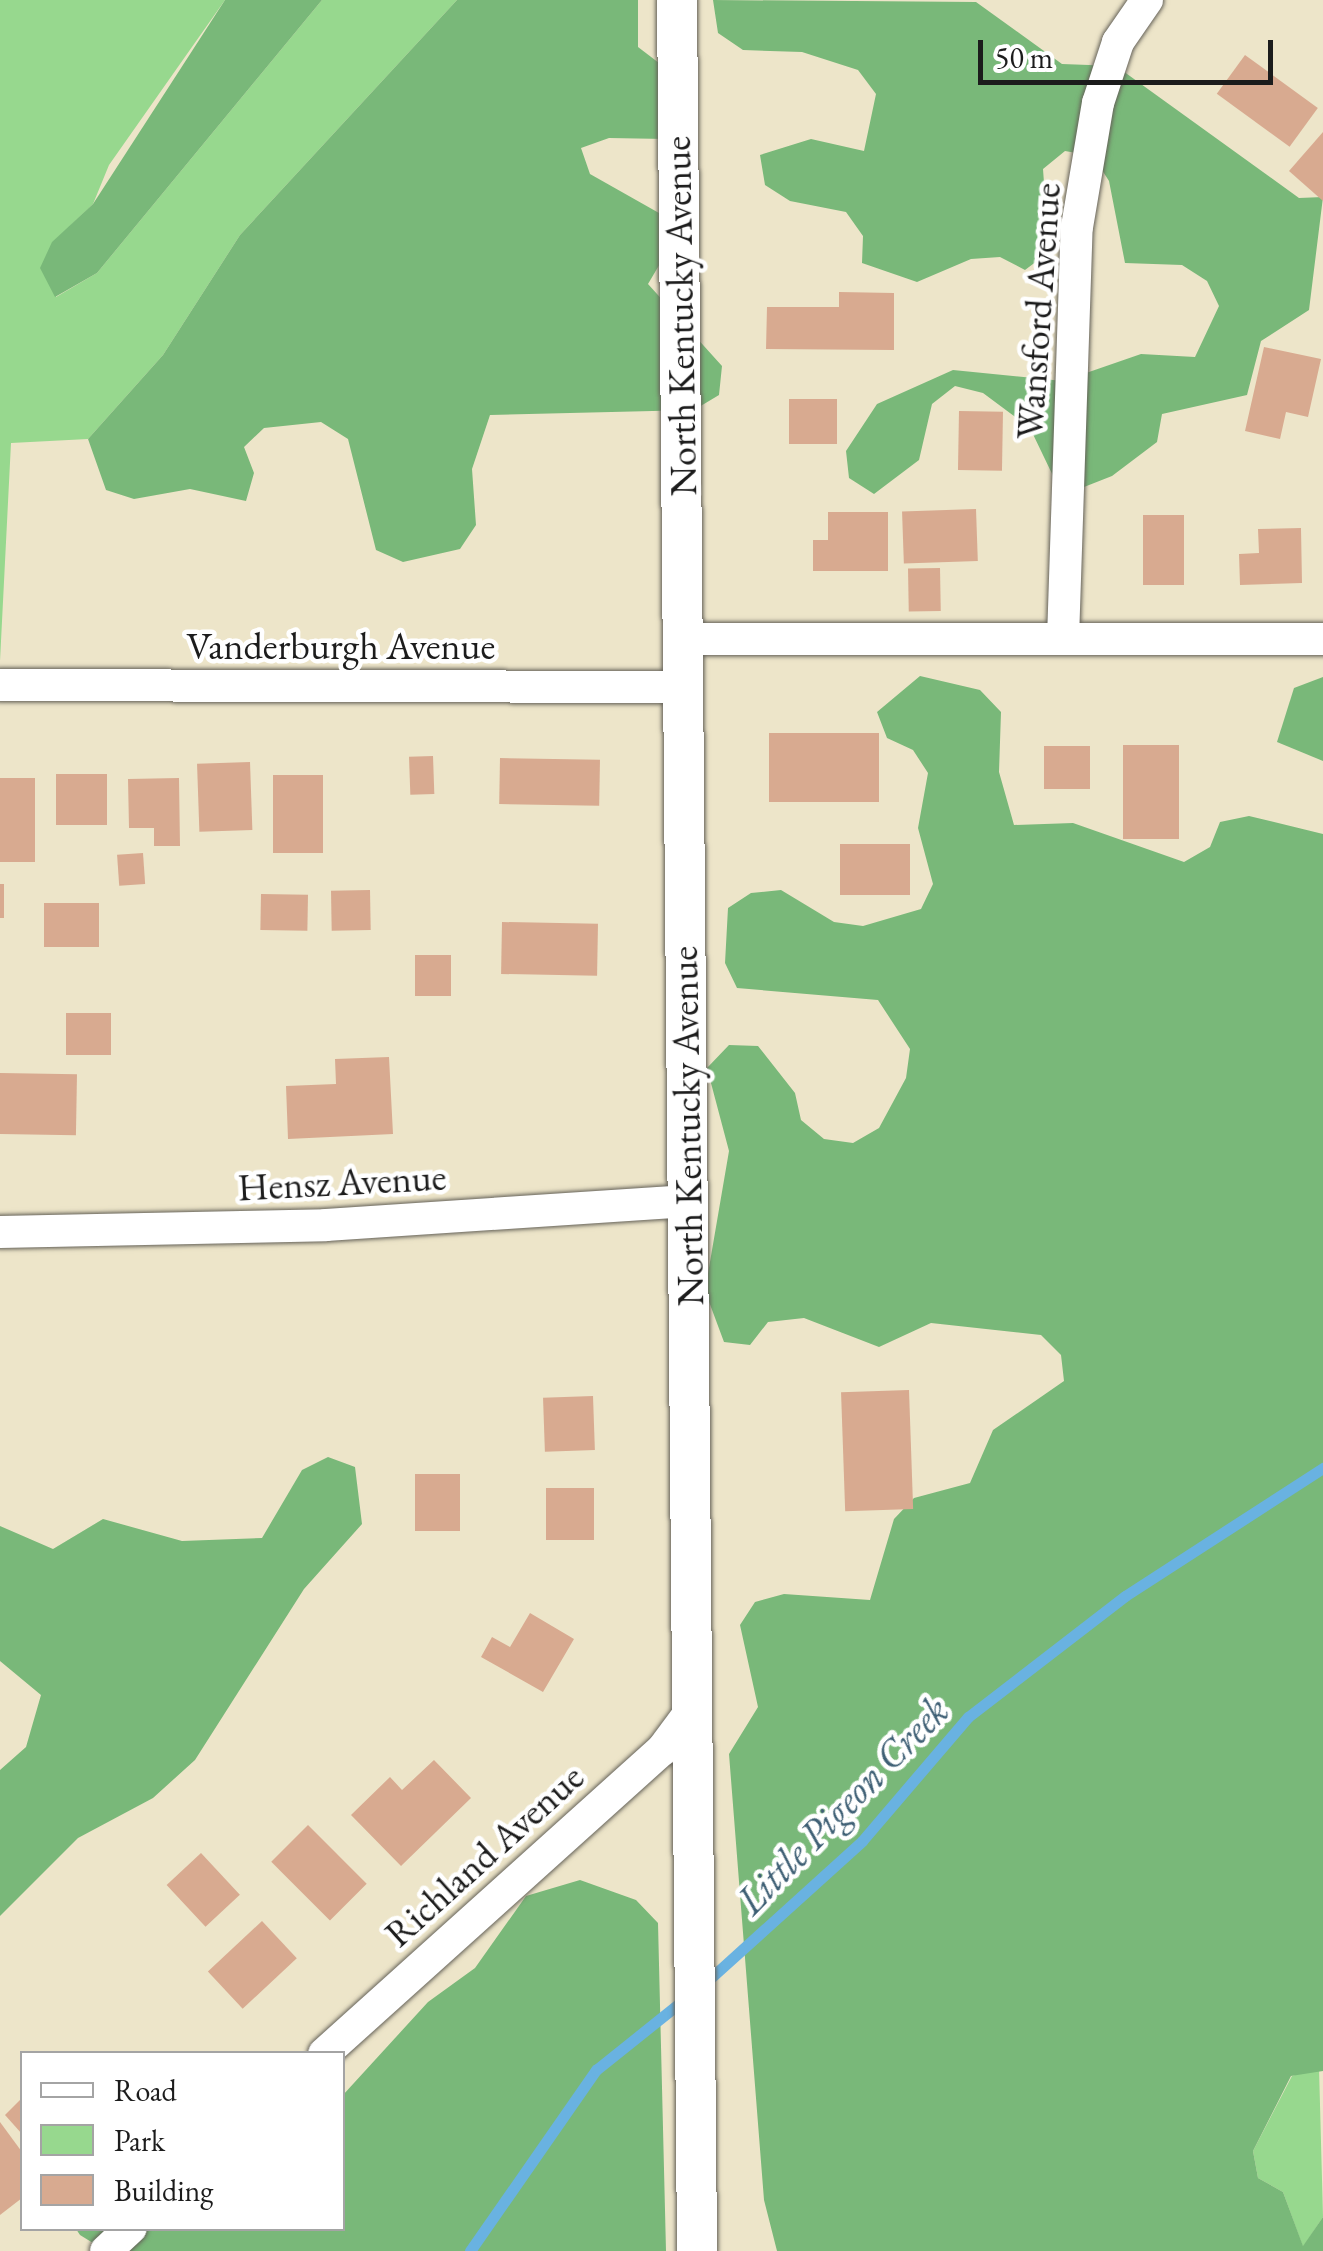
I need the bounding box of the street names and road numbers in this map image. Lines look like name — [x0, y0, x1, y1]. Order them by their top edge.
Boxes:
street label: North Kentucky Avenue — [654, 136, 706, 496]
street label: Wansford Avenue — [1006, 181, 1070, 441]
street label: Vanderburgh Avenue — [187, 623, 495, 669]
street label: North Kentucky Avenue — [661, 946, 713, 1306]
street label: Hensz Avenue — [236, 1154, 448, 1210]
street label: Richland Avenue — [375, 1754, 593, 1956]

